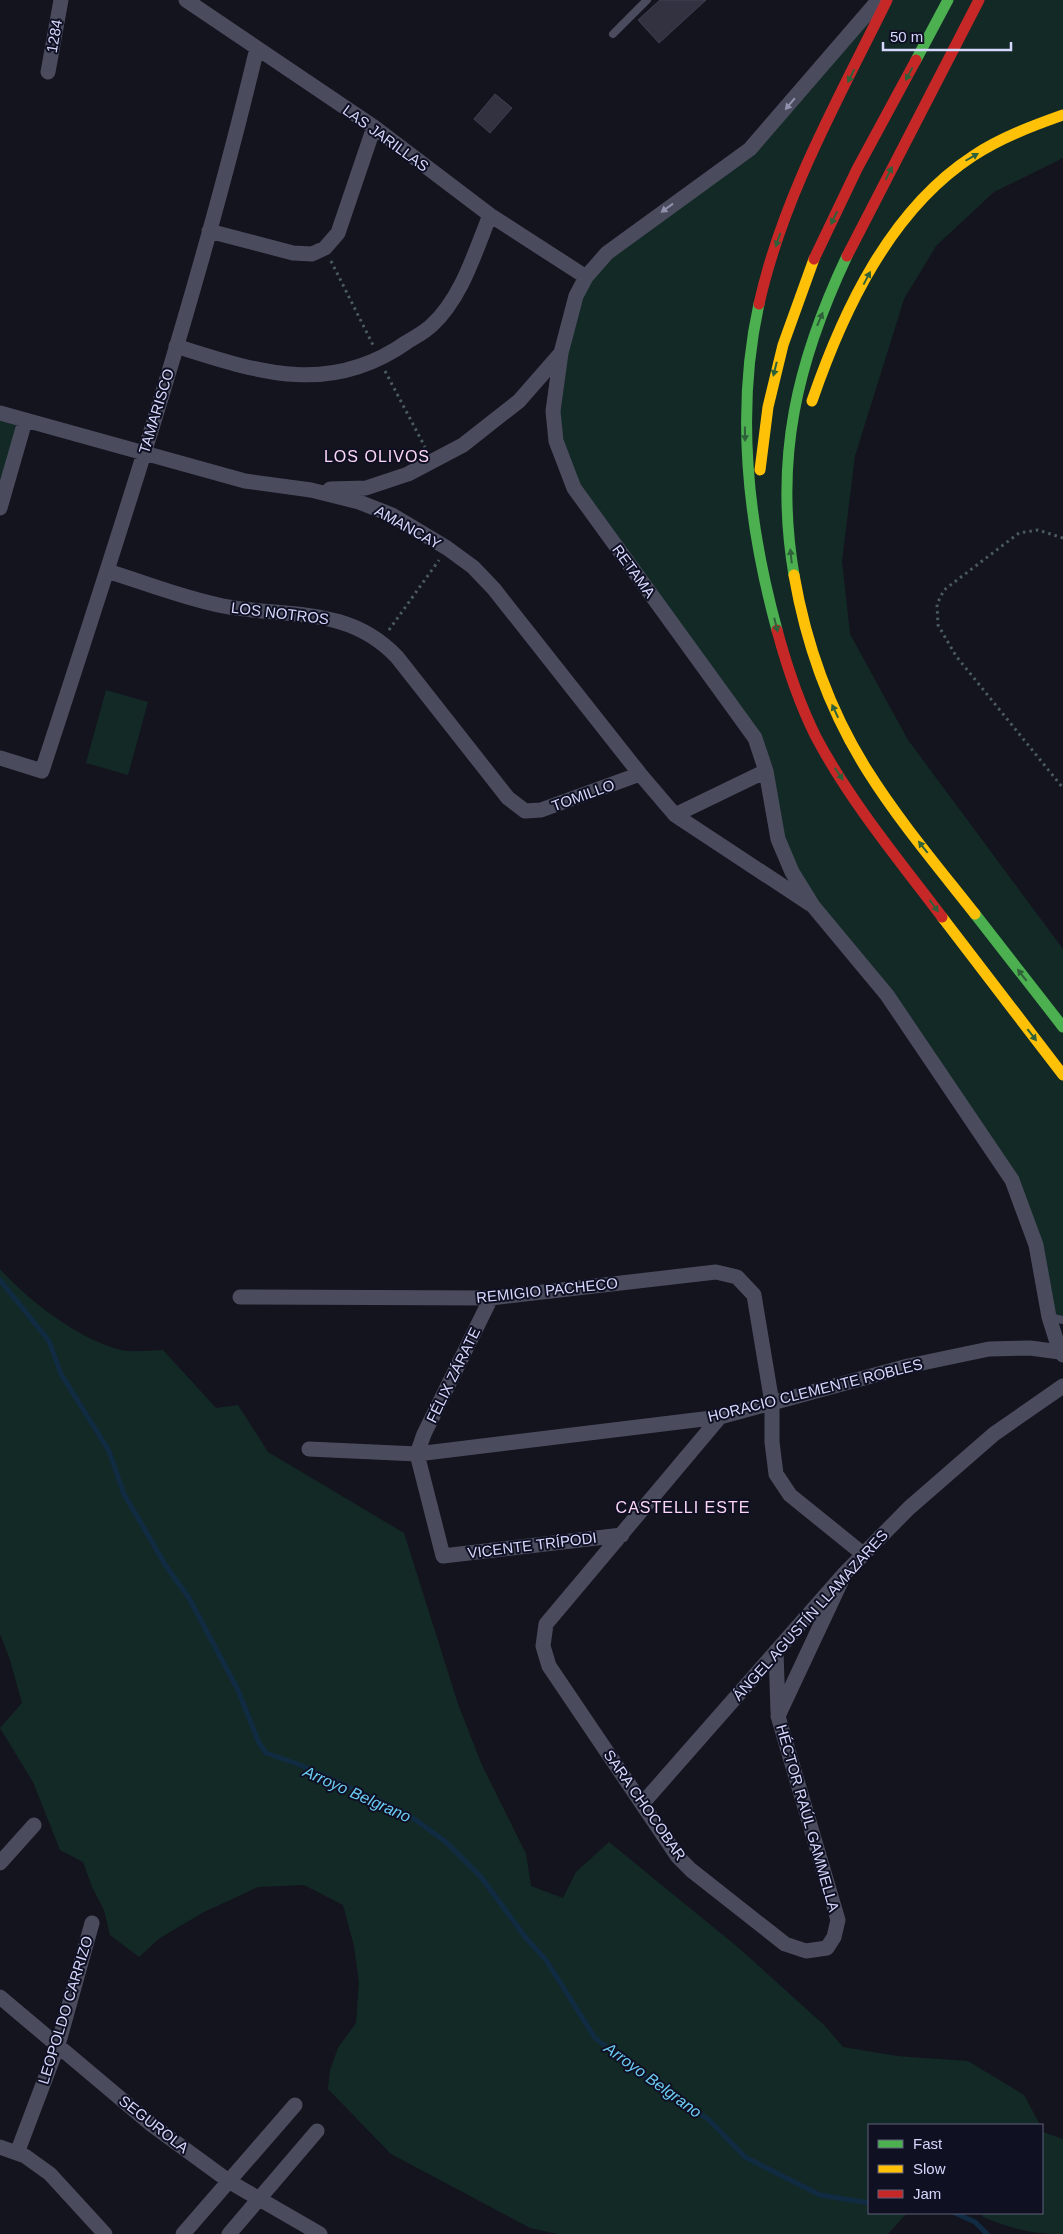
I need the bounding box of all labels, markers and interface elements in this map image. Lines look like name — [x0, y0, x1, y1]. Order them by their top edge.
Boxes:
street label: 1284 — [43, 18, 65, 54]
scale bar — [883, 20, 1010, 52]
text: 50 m — [890, 28, 923, 45]
one-way arrow — [905, 67, 913, 81]
one-way arrow — [846, 68, 855, 83]
one-way arrow — [785, 97, 796, 110]
street label: LAS JARILLAS — [340, 101, 432, 175]
one-way arrow — [966, 152, 979, 161]
one-way arrow — [885, 165, 893, 180]
one-way arrow — [661, 203, 674, 213]
one-way arrow — [830, 211, 838, 225]
one-way arrow — [774, 233, 782, 248]
one-way arrow — [863, 271, 871, 286]
one-way arrow — [816, 312, 824, 326]
one-way arrow — [771, 362, 779, 377]
street label: TAMARISCO — [135, 366, 177, 456]
one-way arrow — [741, 426, 749, 442]
district label: LOS OLIVOS — [324, 448, 430, 465]
street label: AMANCAY — [372, 502, 444, 552]
street label: RETAMA — [609, 541, 659, 601]
one-way arrow — [787, 548, 795, 564]
street label: LOS NOTROS — [230, 599, 330, 627]
one-way arrow — [772, 618, 780, 633]
one-way arrow — [831, 704, 839, 718]
one-way arrow — [834, 767, 843, 781]
street label: TOMILLO — [549, 776, 617, 814]
one-way arrow — [918, 840, 928, 853]
one-way arrow — [928, 899, 939, 912]
one-way arrow — [1017, 969, 1028, 982]
one-way arrow — [1027, 1028, 1037, 1042]
street label: REMIGIO PACHECO — [475, 1274, 619, 1306]
street label: FÉLIX ZÁRATE — [423, 1325, 483, 1425]
street label: HORACIO CLEMENTE ROBLES — [706, 1355, 924, 1425]
district label: CASTELLI ESTE — [616, 1499, 750, 1516]
street label: ÁNGEL AGUSTÍN LLAMAZARES — [729, 1526, 891, 1704]
street label: VICENTE TRÍPODI — [467, 1529, 597, 1561]
street label: HÉCTOR RAÚL GAMMELLA — [773, 1722, 843, 1914]
street label: SARA CHOCOBAR — [601, 1747, 690, 1864]
water label: Arroyo Belgrano — [300, 1762, 413, 1825]
street label: LEOPOLDO CARRIZO — [34, 1934, 96, 2086]
water label: Arroyo Belgrano — [600, 2039, 705, 2121]
street label: SEGUROLA — [116, 2092, 192, 2156]
legend — [868, 2124, 1043, 2214]
text: Fast — [913, 2135, 943, 2152]
text: Slow — [913, 2160, 946, 2177]
text: Jam — [913, 2185, 941, 2202]

